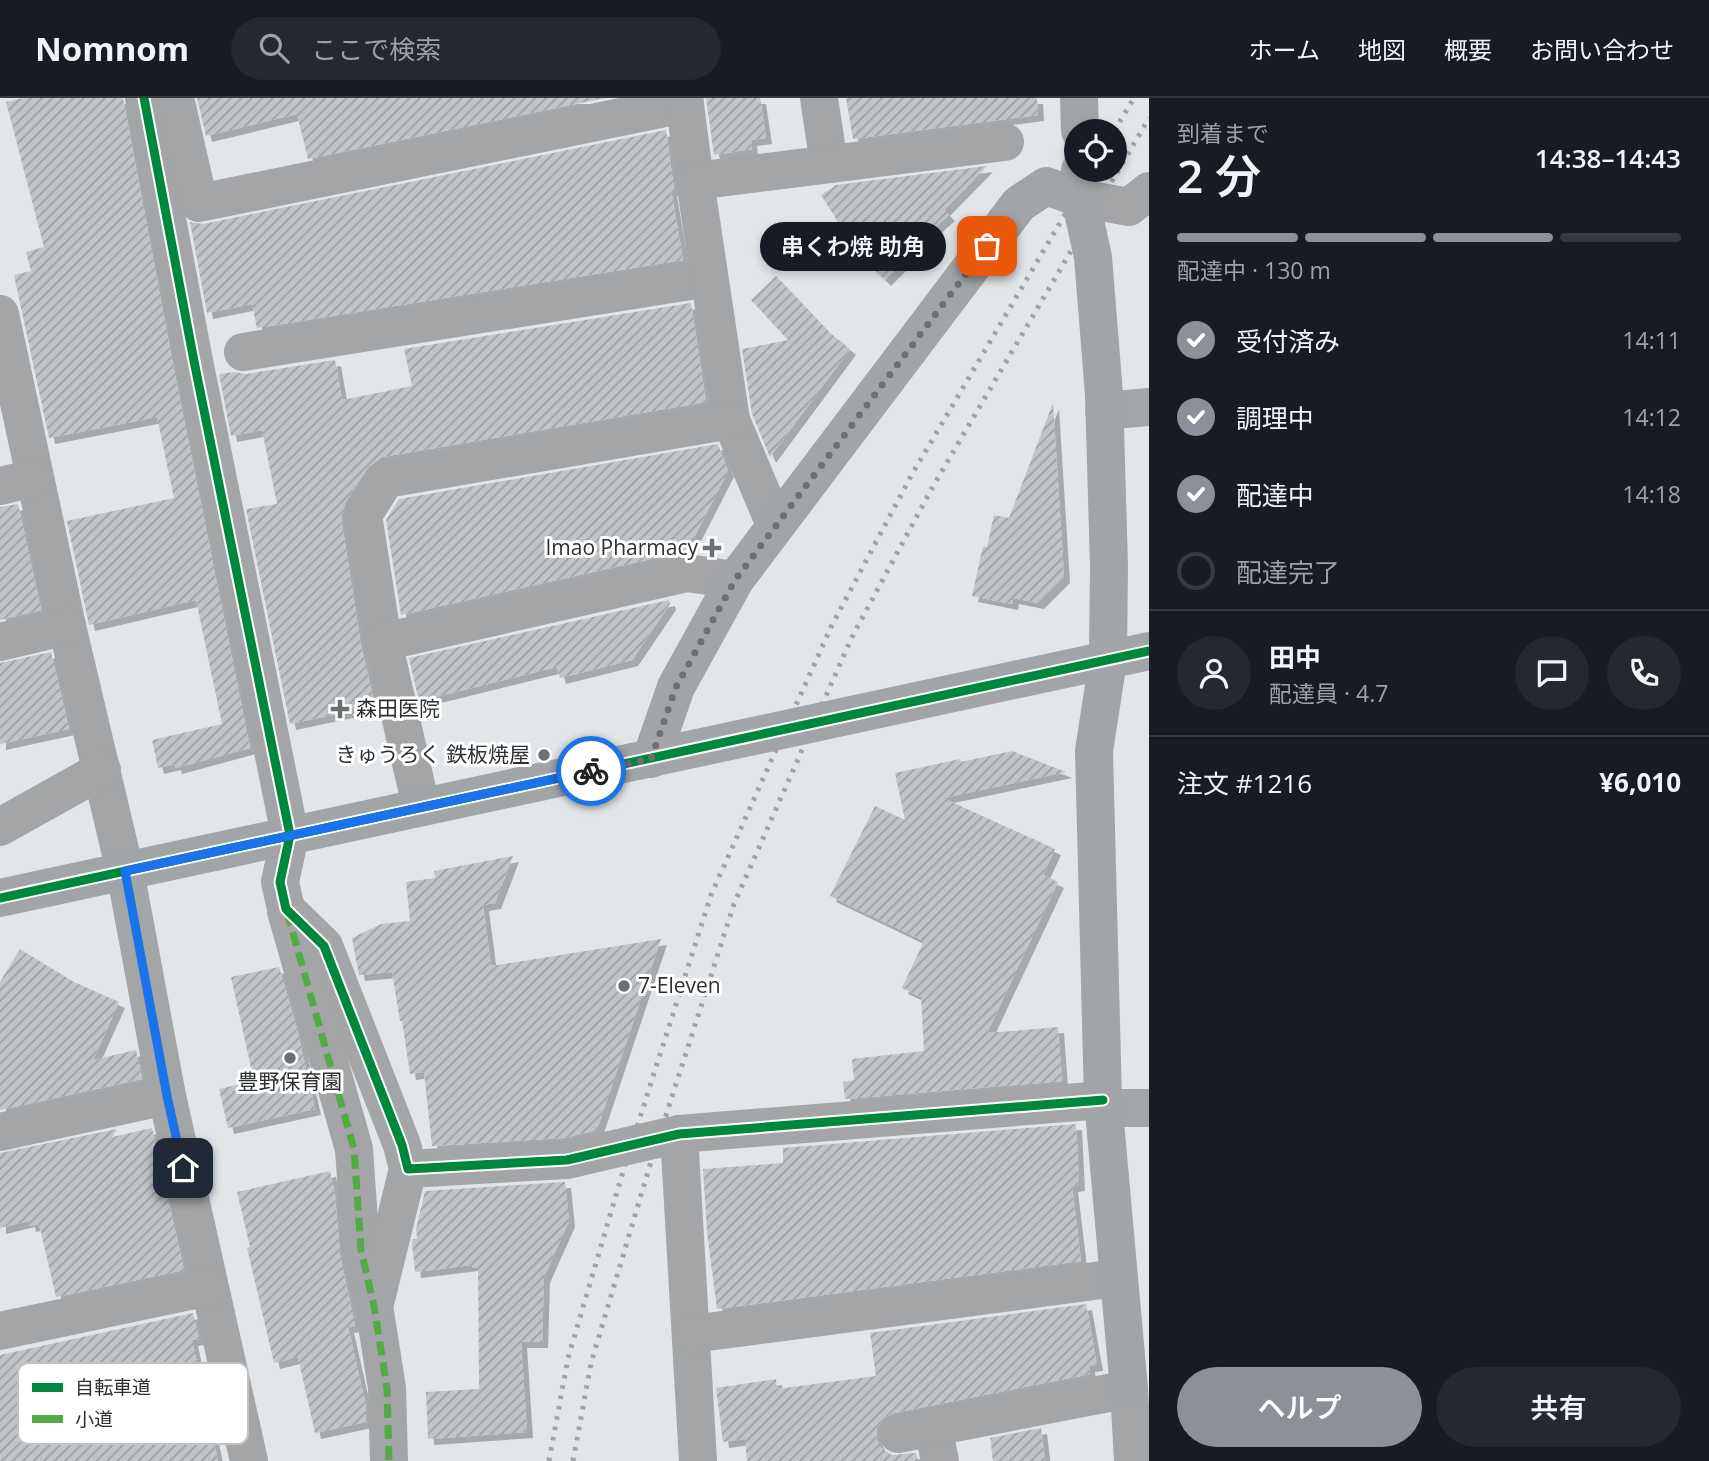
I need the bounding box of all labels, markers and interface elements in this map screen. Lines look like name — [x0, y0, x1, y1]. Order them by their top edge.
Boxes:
search box — [231, 17, 721, 80]
text: Nomnom — [35, 26, 189, 71]
icon: search — [255, 29, 293, 67]
text: ここで検索 — [311, 31, 441, 67]
text: ホーム — [1249, 33, 1320, 66]
text: 地図 — [1358, 33, 1406, 66]
text: 概要 — [1444, 33, 1492, 66]
text: お問い合わせ — [1530, 33, 1674, 66]
text: 到着まで — [1177, 117, 1269, 149]
map controls — [1064, 119, 1127, 182]
button: locate — [1064, 119, 1127, 182]
text: 14:38–14:43 — [1535, 140, 1681, 176]
text: 2 分 — [1177, 144, 1261, 206]
pin — [957, 216, 1017, 276]
callout: 串くわ焼 助角 — [760, 222, 945, 270]
icon: bag — [968, 227, 1006, 265]
text: 串くわ焼 助角 — [781, 230, 925, 262]
text: 配達中 · 130 m — [1177, 254, 1331, 286]
icon: check — [1177, 321, 1215, 359]
text: 受付済み — [1236, 323, 1340, 359]
text: 14:11 — [1622, 324, 1681, 356]
icon: check — [1177, 398, 1215, 436]
text: 調理中 — [1236, 400, 1314, 436]
text: 14:12 — [1622, 401, 1681, 433]
icon: check — [1177, 475, 1215, 513]
text: 配達中 — [1236, 477, 1314, 513]
text: 14:18 — [1622, 478, 1681, 510]
place label: Imao Pharmacy — [545, 533, 698, 561]
marker: Imao Pharmacy — [704, 540, 720, 556]
text: 配達完了 — [1236, 554, 1340, 590]
button: person — [1177, 636, 1251, 710]
button: chat — [1515, 636, 1589, 710]
button: phone — [1607, 636, 1681, 710]
text: 田中 — [1269, 639, 1321, 675]
text: 配達員 · 4.7 — [1269, 677, 1388, 709]
place label: 森田医院 — [356, 694, 440, 722]
marker: 森田医院 — [330, 699, 350, 719]
courier — [556, 736, 626, 806]
place label: きゅうろく 鉄板焼屋 — [336, 740, 530, 768]
marker: きゅうろく 鉄板焼屋 — [536, 747, 552, 763]
icon: bike — [572, 752, 610, 790]
text: ¥6,010 — [1599, 764, 1681, 800]
text: 注文 #1216 — [1177, 765, 1312, 801]
place label: 7-Eleven — [638, 971, 721, 999]
marker: 7-Eleven — [616, 978, 632, 994]
marker: 豊野保育園 — [282, 1050, 298, 1066]
place label: 豊野保育園 — [238, 1067, 343, 1095]
pin — [153, 1138, 213, 1198]
icon: home — [164, 1149, 202, 1187]
legend — [18, 1363, 248, 1444]
button: ヘルプ — [1177, 1367, 1422, 1447]
button: 共有 — [1436, 1367, 1681, 1447]
text: 自転車道 — [75, 1374, 151, 1400]
text: 小道 — [75, 1406, 113, 1432]

